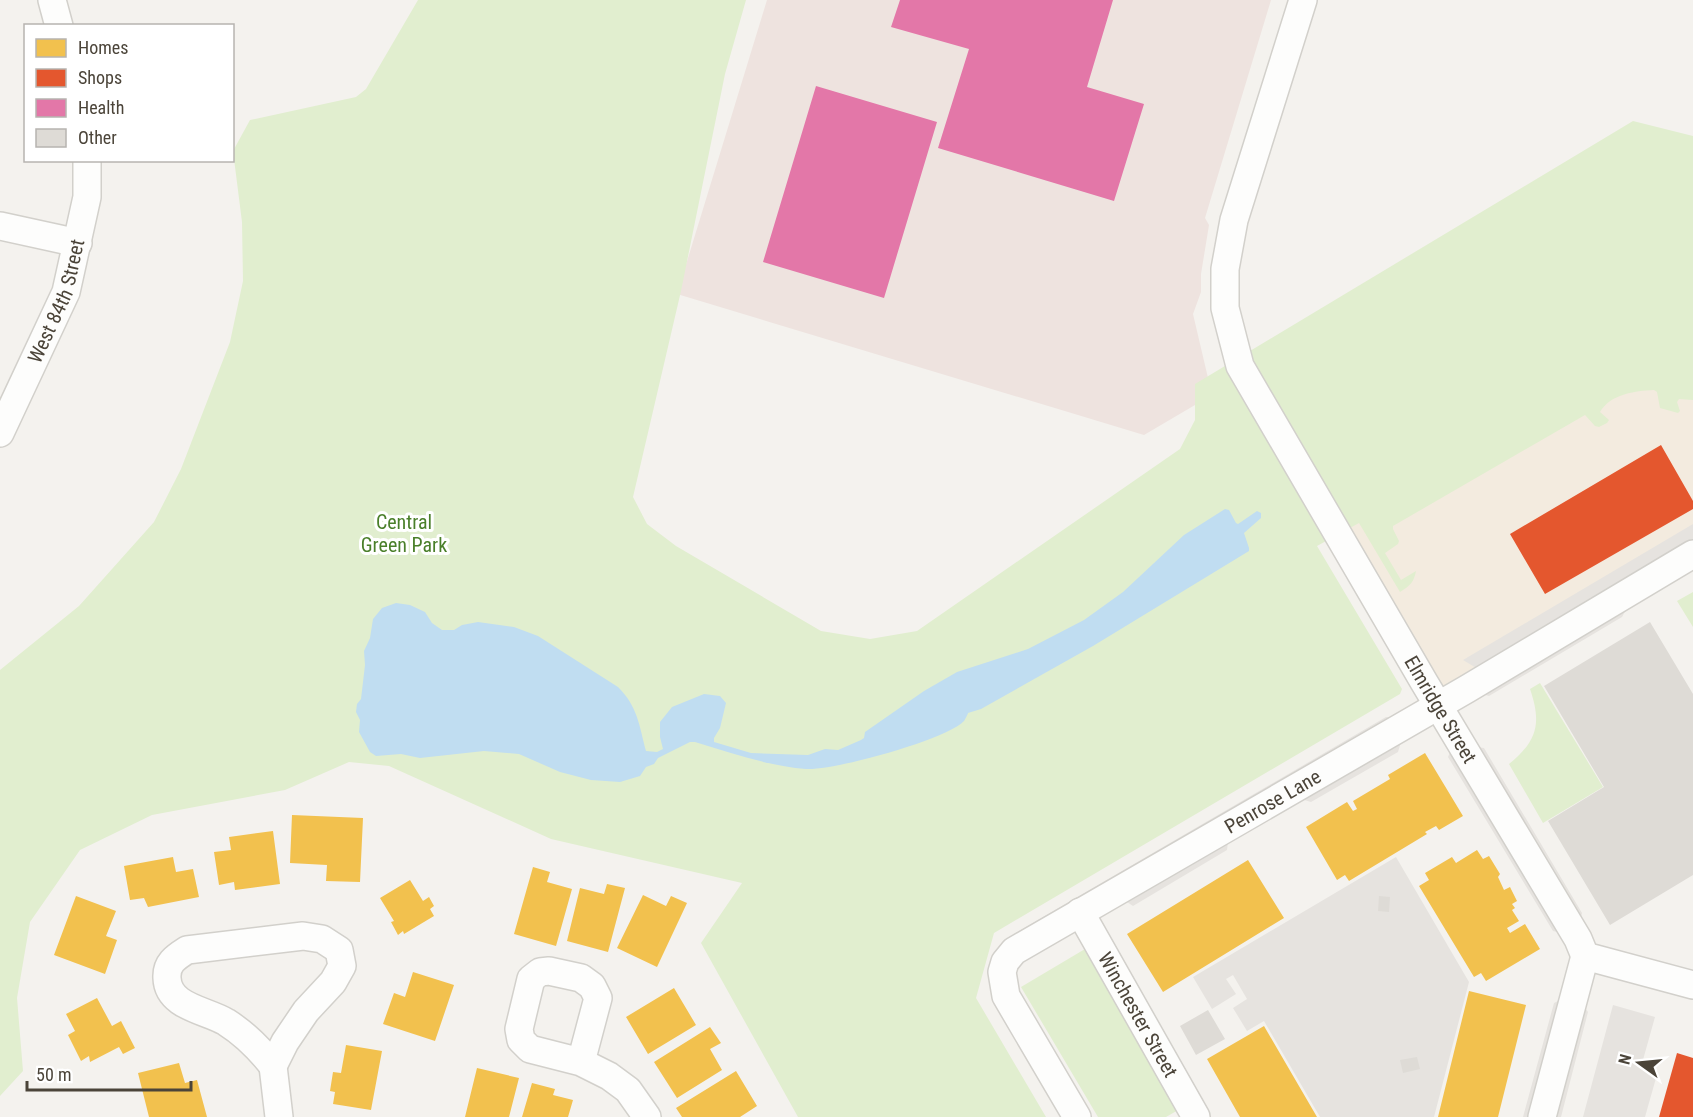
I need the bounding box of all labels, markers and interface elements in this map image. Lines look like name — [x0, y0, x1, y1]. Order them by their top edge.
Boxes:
legend — [24, 24, 234, 162]
text: Homes — [78, 37, 128, 58]
text: Shops — [78, 67, 122, 88]
text: Health — [78, 97, 124, 118]
text: Other — [78, 127, 117, 148]
street label: West 84th Street — [22, 237, 89, 367]
park label: Central Green Park — [361, 510, 447, 557]
street label: Elmridge Street — [1399, 651, 1482, 768]
street label: Penrose Lane — [1220, 764, 1325, 839]
street label: Winchester Street — [1093, 948, 1183, 1082]
north arrow — [1609, 1033, 1669, 1093]
text: N — [1615, 1052, 1635, 1066]
scale bar — [27, 1054, 190, 1092]
text: 50 m — [36, 1064, 71, 1085]

